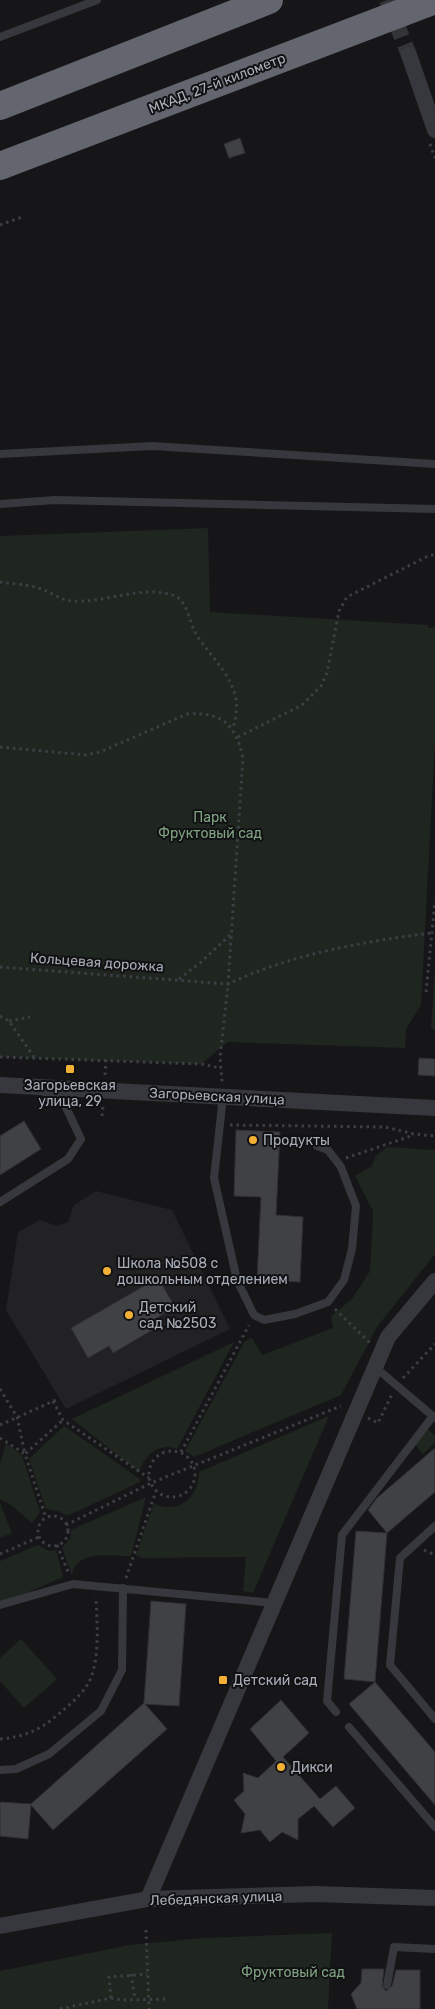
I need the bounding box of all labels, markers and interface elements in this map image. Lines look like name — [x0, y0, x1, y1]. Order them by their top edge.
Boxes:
street label: МКАД, 27-й километр — [146, 50, 288, 117]
park label: Парк Фруктовый сад — [158, 809, 262, 842]
street label: Кольцевая дорожка — [30, 949, 164, 976]
marker: Загорьевская улица, 29 — [64, 1063, 76, 1075]
place label: Загорьевская улица, 29 — [24, 1077, 116, 1110]
street label: Загорьевская улица — [149, 1084, 285, 1109]
place label: Продукты — [263, 1132, 330, 1149]
marker: Продукты — [247, 1134, 259, 1146]
place label: Школа №508 с дошкольным отделением — [117, 1255, 288, 1288]
marker: Школа №508 с дошкольным отделением — [101, 1265, 113, 1277]
place label: Детский сад №2503 — [139, 1299, 216, 1332]
marker: Детский сад №2503 — [123, 1309, 135, 1321]
place label: Детский сад — [233, 1672, 318, 1689]
marker: Детский сад — [217, 1674, 229, 1686]
place label: Дикси — [291, 1759, 333, 1776]
marker: Дикси — [275, 1761, 287, 1773]
street label: Лебедянская улица — [149, 1888, 283, 1909]
park label: Фруктовый сад — [241, 1964, 345, 1981]

